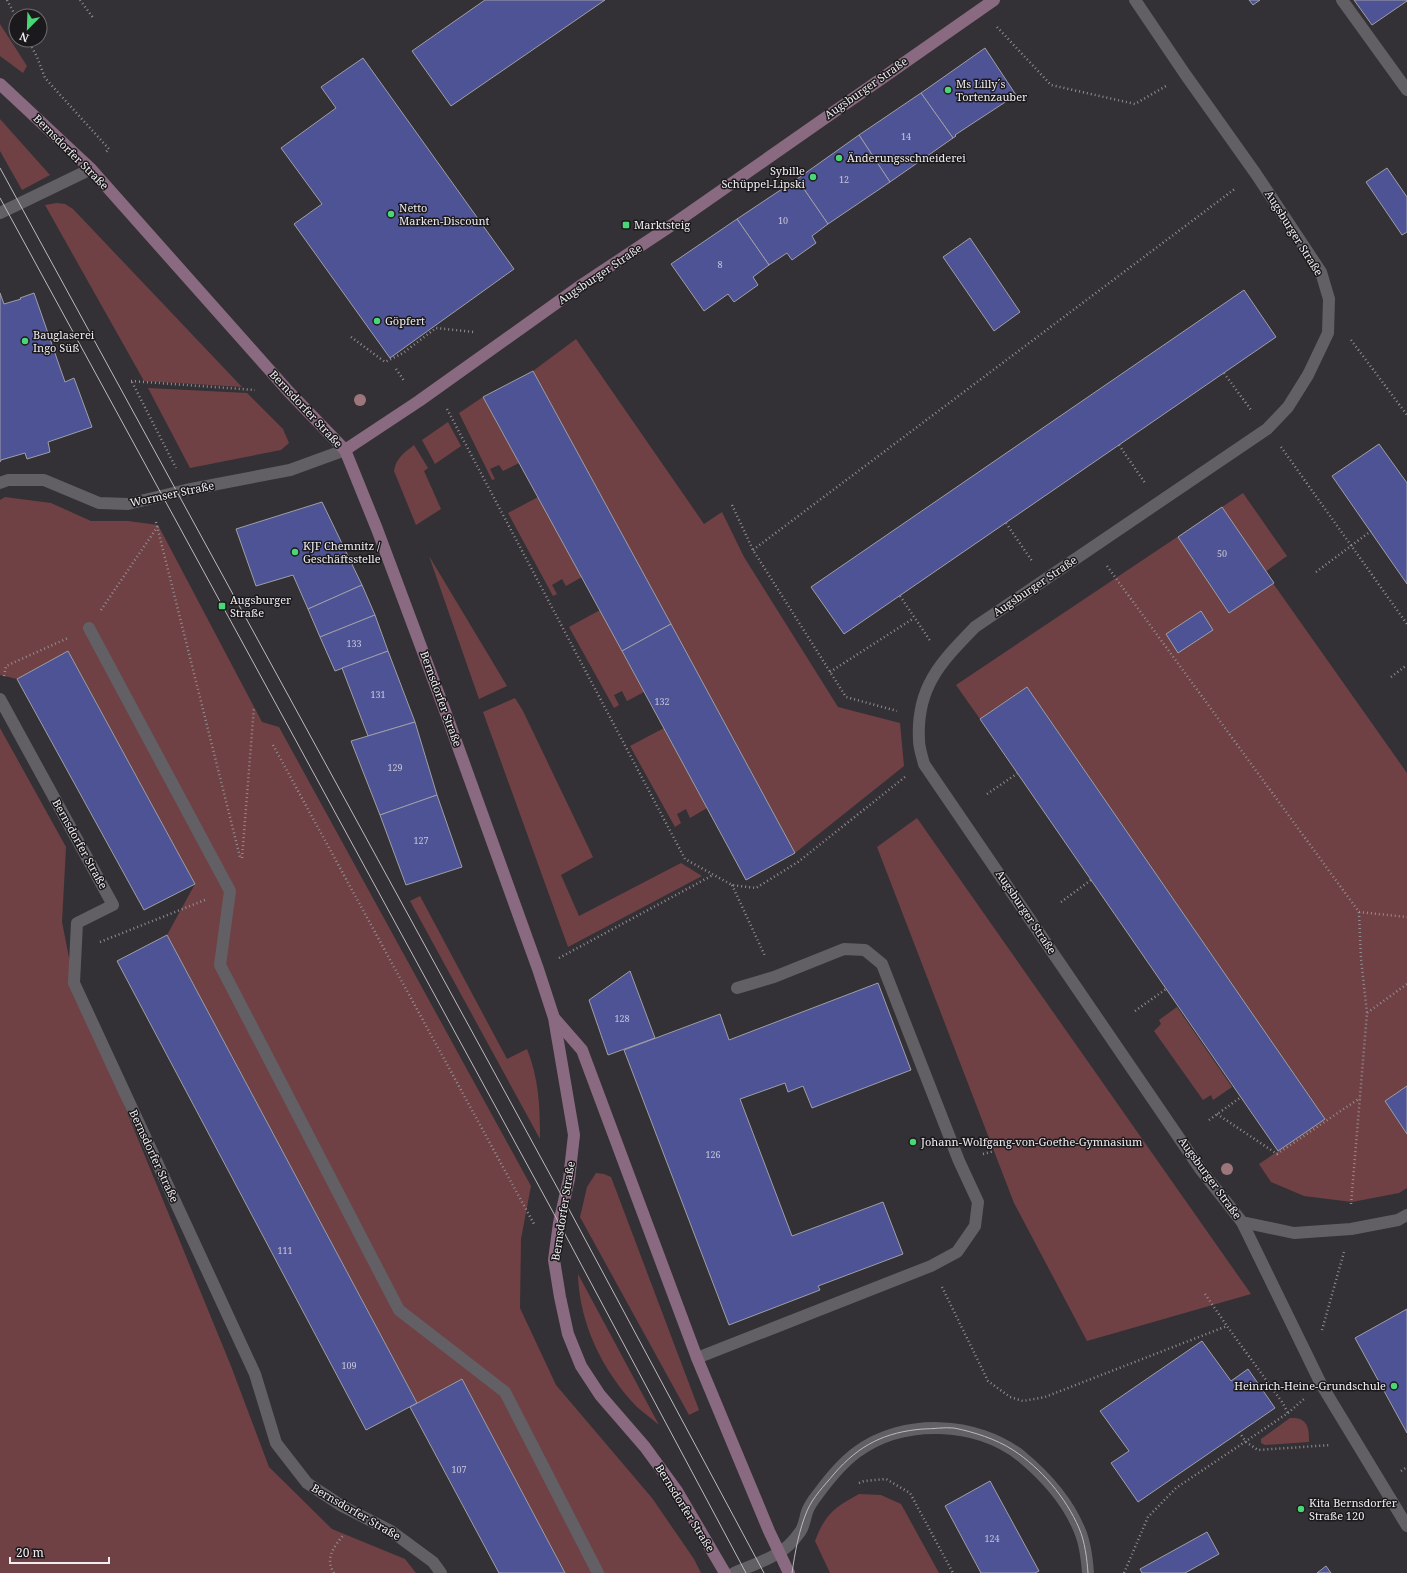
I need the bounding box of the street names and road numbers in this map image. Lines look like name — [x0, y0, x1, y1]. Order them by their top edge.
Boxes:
street label: Augsburger Straße — [821, 53, 910, 122]
street label: Bernsdorfer Straße — [30, 111, 112, 193]
street label: Augsburger Straße — [1262, 187, 1327, 278]
street label: Augsburger Straße — [555, 240, 645, 307]
street label: Bernsdorfer Straße — [267, 367, 346, 451]
street label: Wormser Straße — [128, 477, 215, 510]
street label: Augsburger Straße — [990, 552, 1080, 619]
street label: Bernsdorfer Straße — [417, 649, 466, 749]
street label: Bernsdorfer Straße — [49, 796, 111, 891]
street label: Augsburger Straße — [993, 867, 1060, 957]
street label: Bernsdorfer Straße — [126, 1107, 183, 1205]
street label: Augsburger Straße — [1175, 1134, 1245, 1222]
street label: Bernsdorfer Straße — [547, 1160, 578, 1262]
street label: Bernsdorfer Straße — [652, 1461, 718, 1554]
street label: Bernsdorfer Straße — [309, 1480, 404, 1543]

